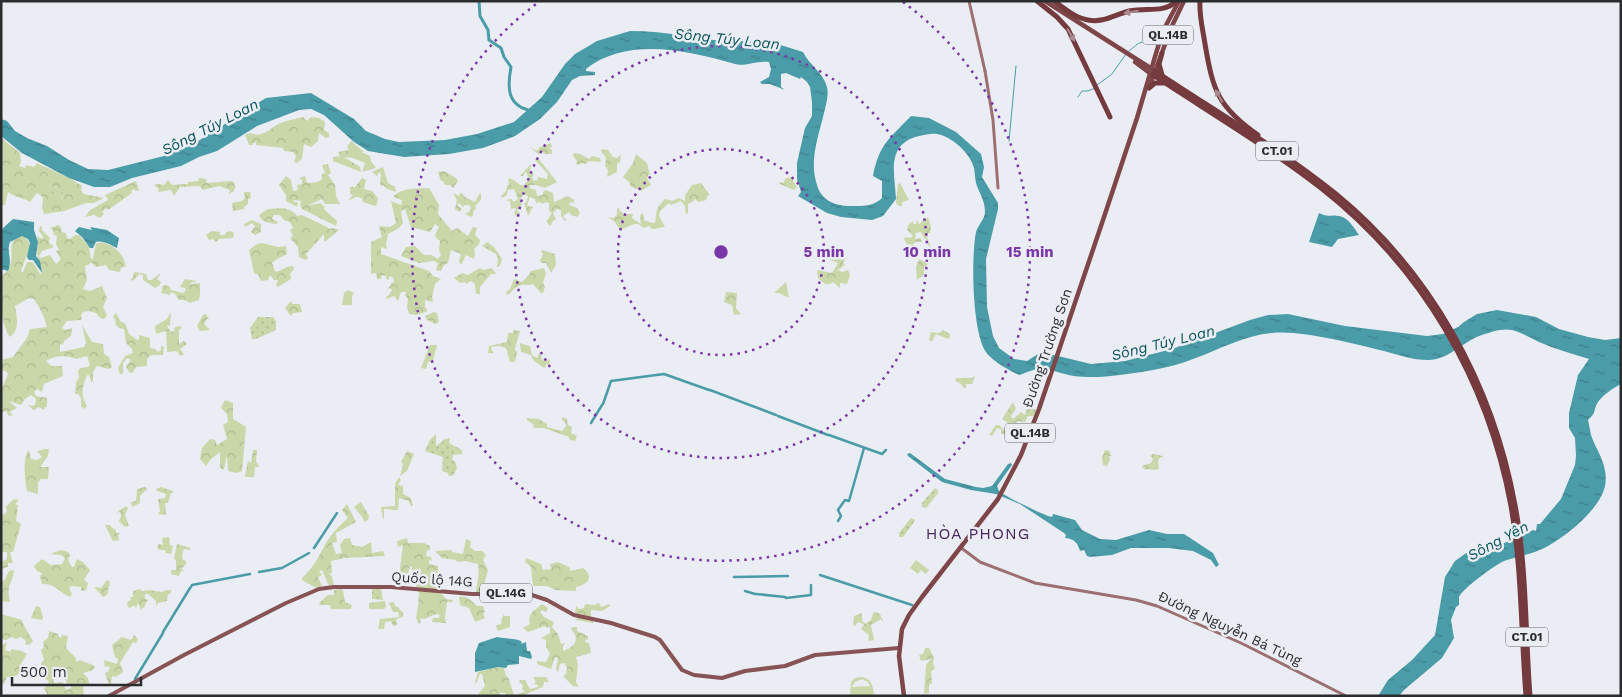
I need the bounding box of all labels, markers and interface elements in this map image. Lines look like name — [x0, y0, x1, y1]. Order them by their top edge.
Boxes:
one-way arrow — [1123, 8, 1139, 16]
water label: Sông Túy Loan — [673, 25, 781, 53]
road number: QL.14B — [1143, 26, 1193, 44]
one-way arrow — [1067, 28, 1075, 42]
one-way arrow — [1215, 89, 1223, 103]
water label: Sông Túy Loan — [159, 95, 261, 159]
road number: CT.01 — [1256, 142, 1298, 160]
centre of rings — [712, 243, 730, 261]
text: 5 min — [804, 243, 844, 261]
text: 10 min — [903, 243, 951, 261]
text: 15 min — [1006, 243, 1054, 261]
street label: Đường Trường Sơn — [1019, 286, 1075, 410]
water label: Sông Túy Loan — [1109, 321, 1217, 365]
road number: QL.14B — [1005, 423, 1055, 442]
water label: Sông Yên — [1464, 517, 1532, 565]
district label: HÒA PHONG — [926, 524, 1030, 543]
street label: Quốc lộ 14G — [391, 568, 473, 590]
road number: QL.14G — [480, 584, 532, 602]
street label: Đường Nguyễn Bá Tùng — [1156, 588, 1305, 669]
road number: CT.01 — [1506, 628, 1548, 646]
scale bar — [12, 654, 141, 686]
text: 500 m — [20, 663, 67, 681]

